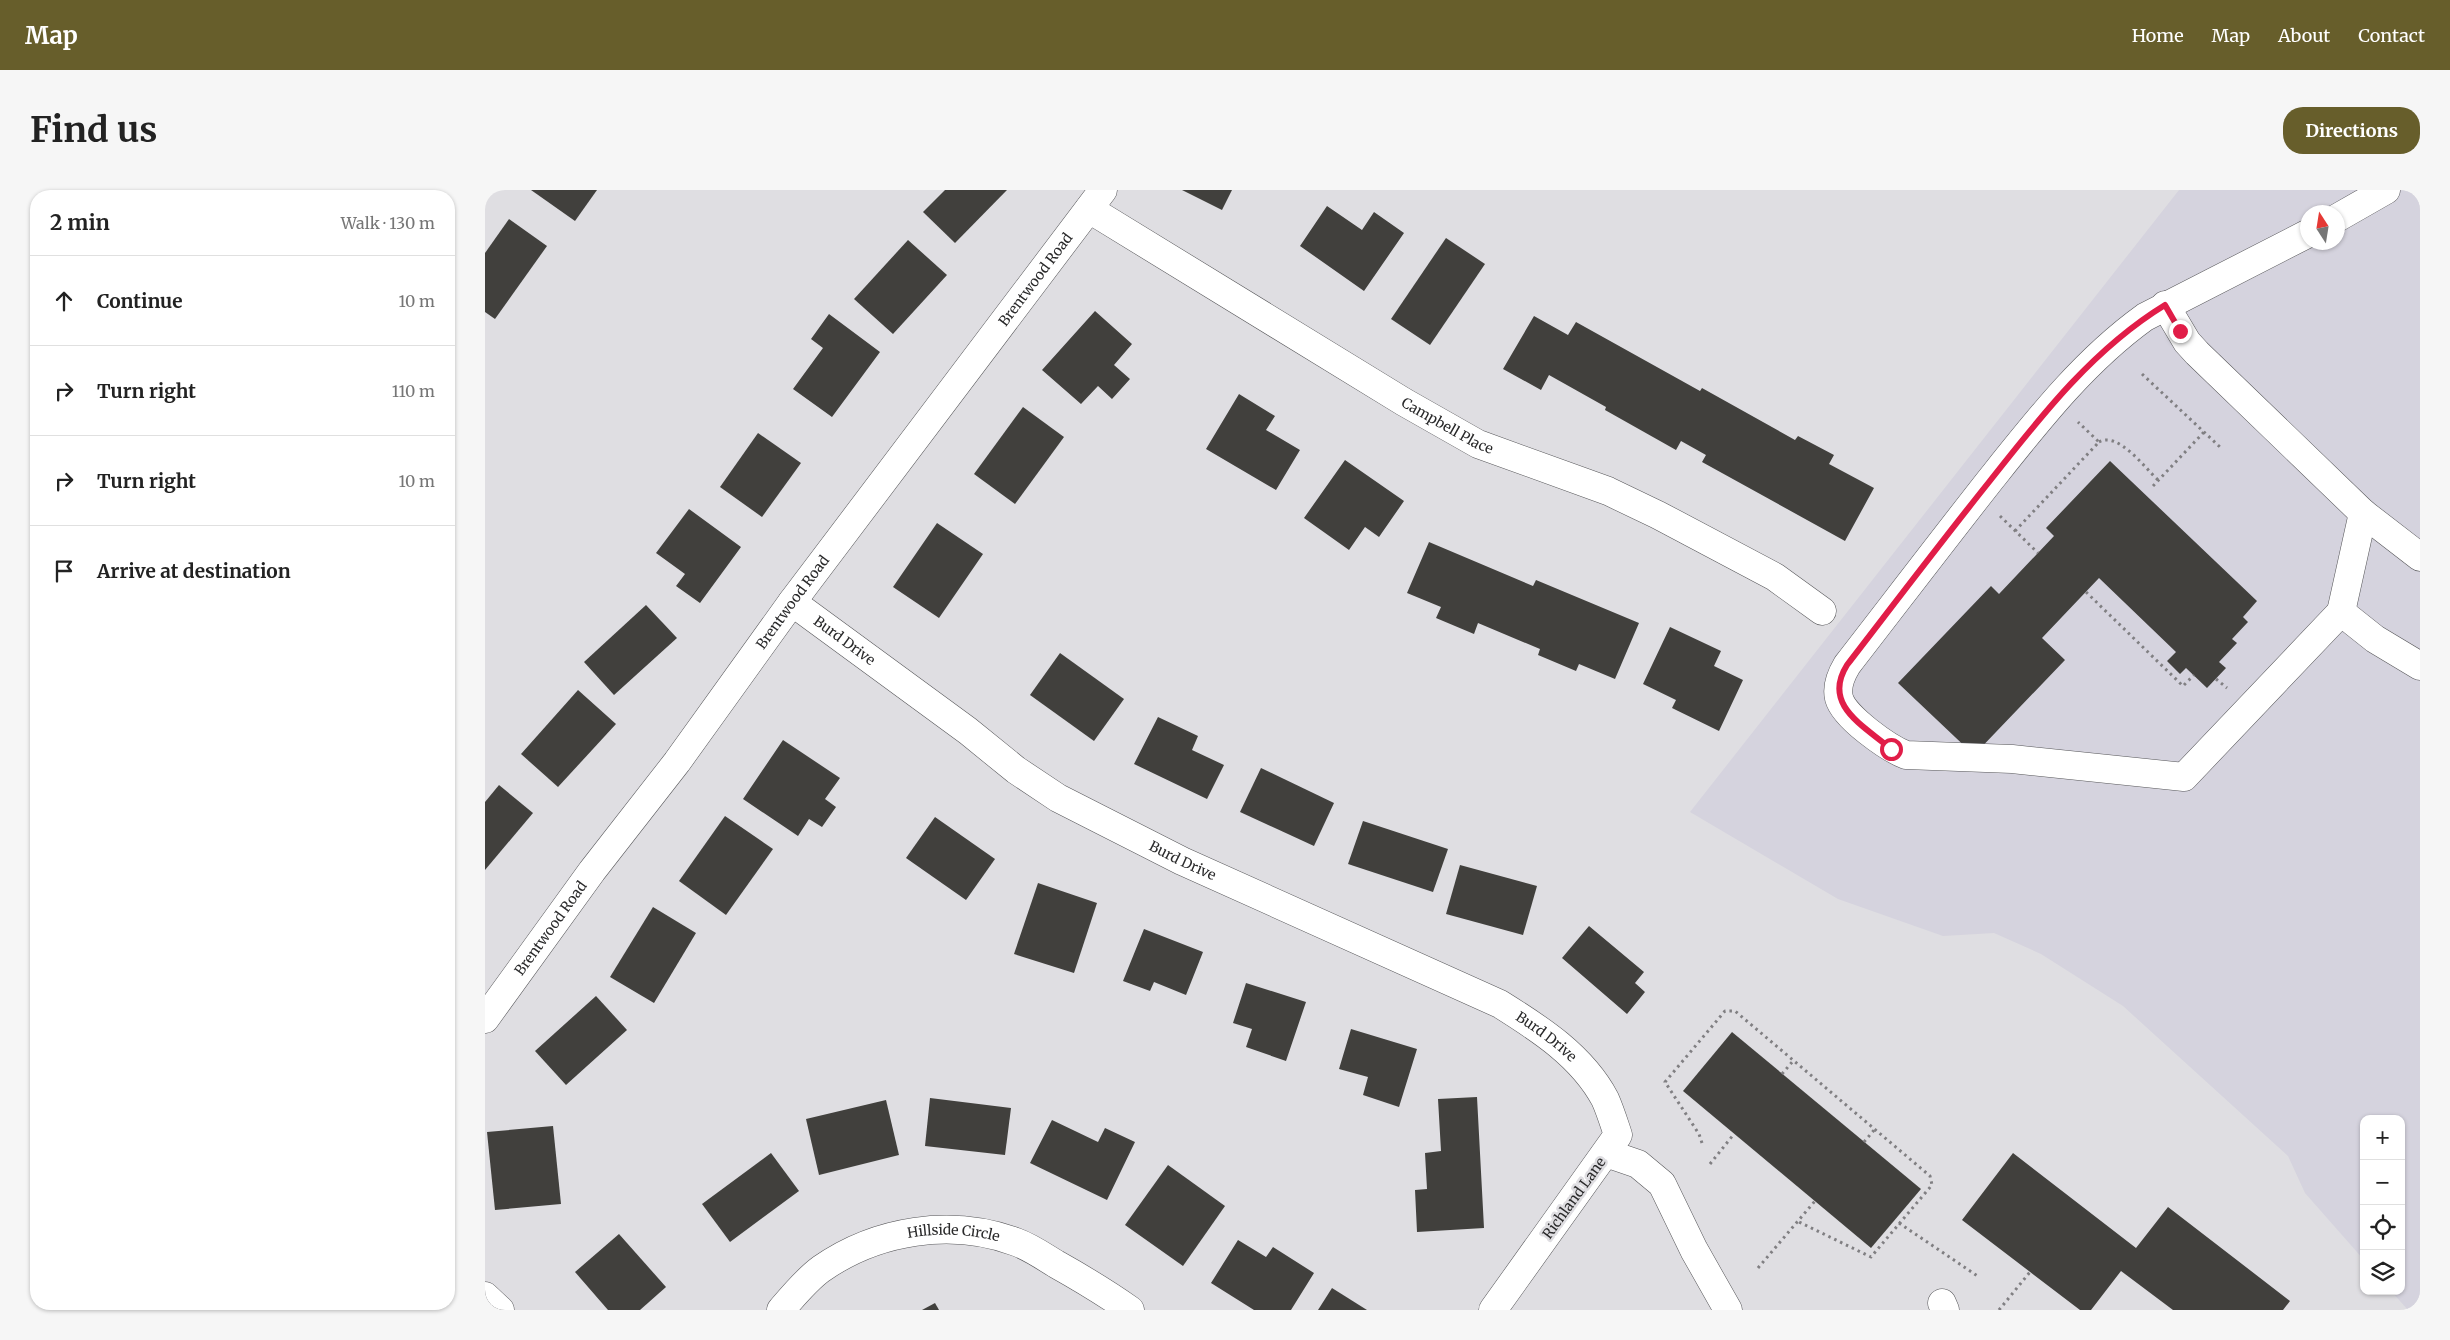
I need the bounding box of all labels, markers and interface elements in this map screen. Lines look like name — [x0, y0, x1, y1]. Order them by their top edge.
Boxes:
text: Map — [25, 20, 78, 51]
text: Home — [2132, 24, 2184, 47]
text: Map — [2212, 24, 2250, 47]
text: About — [2278, 24, 2330, 47]
text: Contact — [2358, 24, 2425, 47]
button: Directions — [2283, 107, 2420, 154]
text: Find us — [30, 108, 157, 152]
north arrow — [2300, 205, 2345, 250]
text: 2 min — [50, 209, 110, 236]
text: Walk · 130 m — [341, 213, 435, 233]
street label: Brentwood Road — [995, 229, 1077, 330]
icon: ahead — [50, 287, 78, 315]
text: Continue — [97, 289, 183, 313]
text: 10 m — [398, 291, 435, 311]
route end — [2169, 320, 2192, 343]
icon: right — [50, 377, 78, 405]
text: Turn right — [97, 379, 196, 403]
text: 110 m — [392, 381, 435, 401]
street label: Campbell Place — [1398, 393, 1496, 458]
icon: right — [50, 467, 78, 495]
text: Turn right — [97, 469, 196, 493]
text: 10 m — [398, 471, 435, 491]
street label: Brentwood Road — [752, 551, 833, 653]
icon: arrive — [50, 557, 78, 585]
text: Arrive at destination — [97, 559, 291, 583]
street label: Burd Drive — [810, 612, 879, 669]
route start — [1880, 738, 1903, 761]
street label: Burd Drive — [1146, 837, 1219, 884]
street label: Brentwood Road — [511, 877, 591, 979]
street label: Burd Drive — [1513, 1007, 1581, 1065]
map controls — [2360, 1115, 2405, 1295]
button: + — [2360, 1115, 2405, 1160]
street label: Richland Lane — [1538, 1154, 1610, 1242]
button: − — [2360, 1160, 2405, 1205]
button: locate — [2360, 1205, 2405, 1250]
street label: Hillside Circle — [906, 1221, 1002, 1245]
button: layers — [2360, 1250, 2405, 1295]

